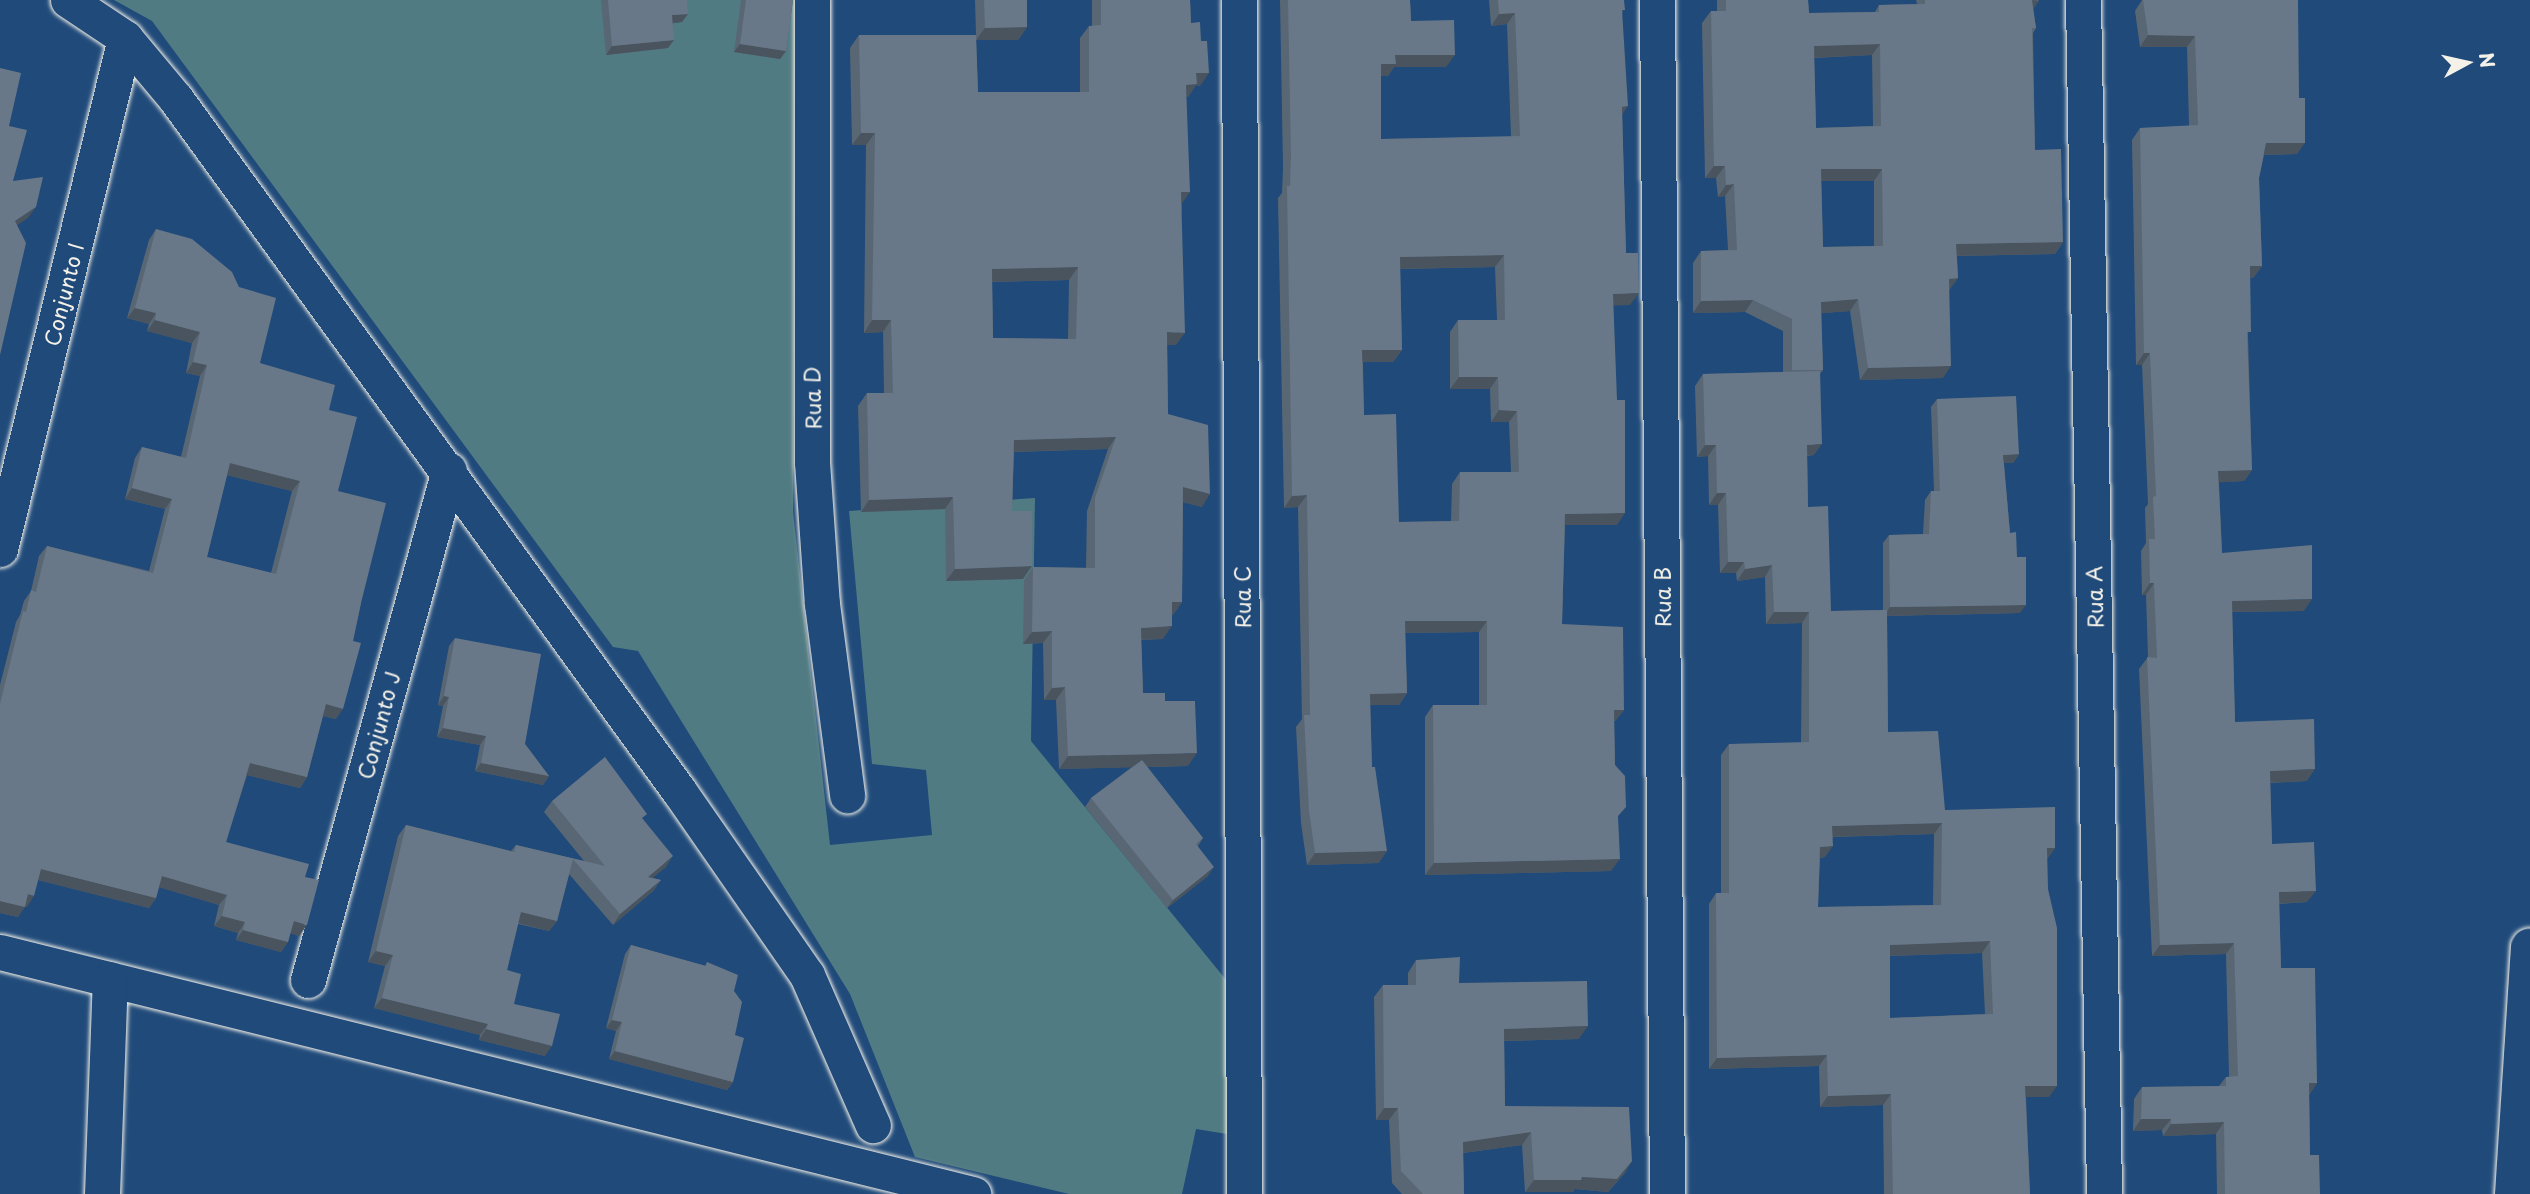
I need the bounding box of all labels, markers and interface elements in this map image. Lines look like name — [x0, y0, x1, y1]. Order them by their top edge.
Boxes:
north arrow — [2432, 28, 2502, 98]
text: N — [2473, 51, 2503, 69]
street label: Conjunto I — [38, 240, 88, 348]
street label: Rua D — [799, 366, 825, 430]
street label: Rua C — [1229, 565, 1255, 629]
street label: Rua A — [2081, 565, 2107, 629]
street label: Rua B — [1649, 566, 1675, 628]
street label: Conjunto J — [351, 668, 405, 782]

